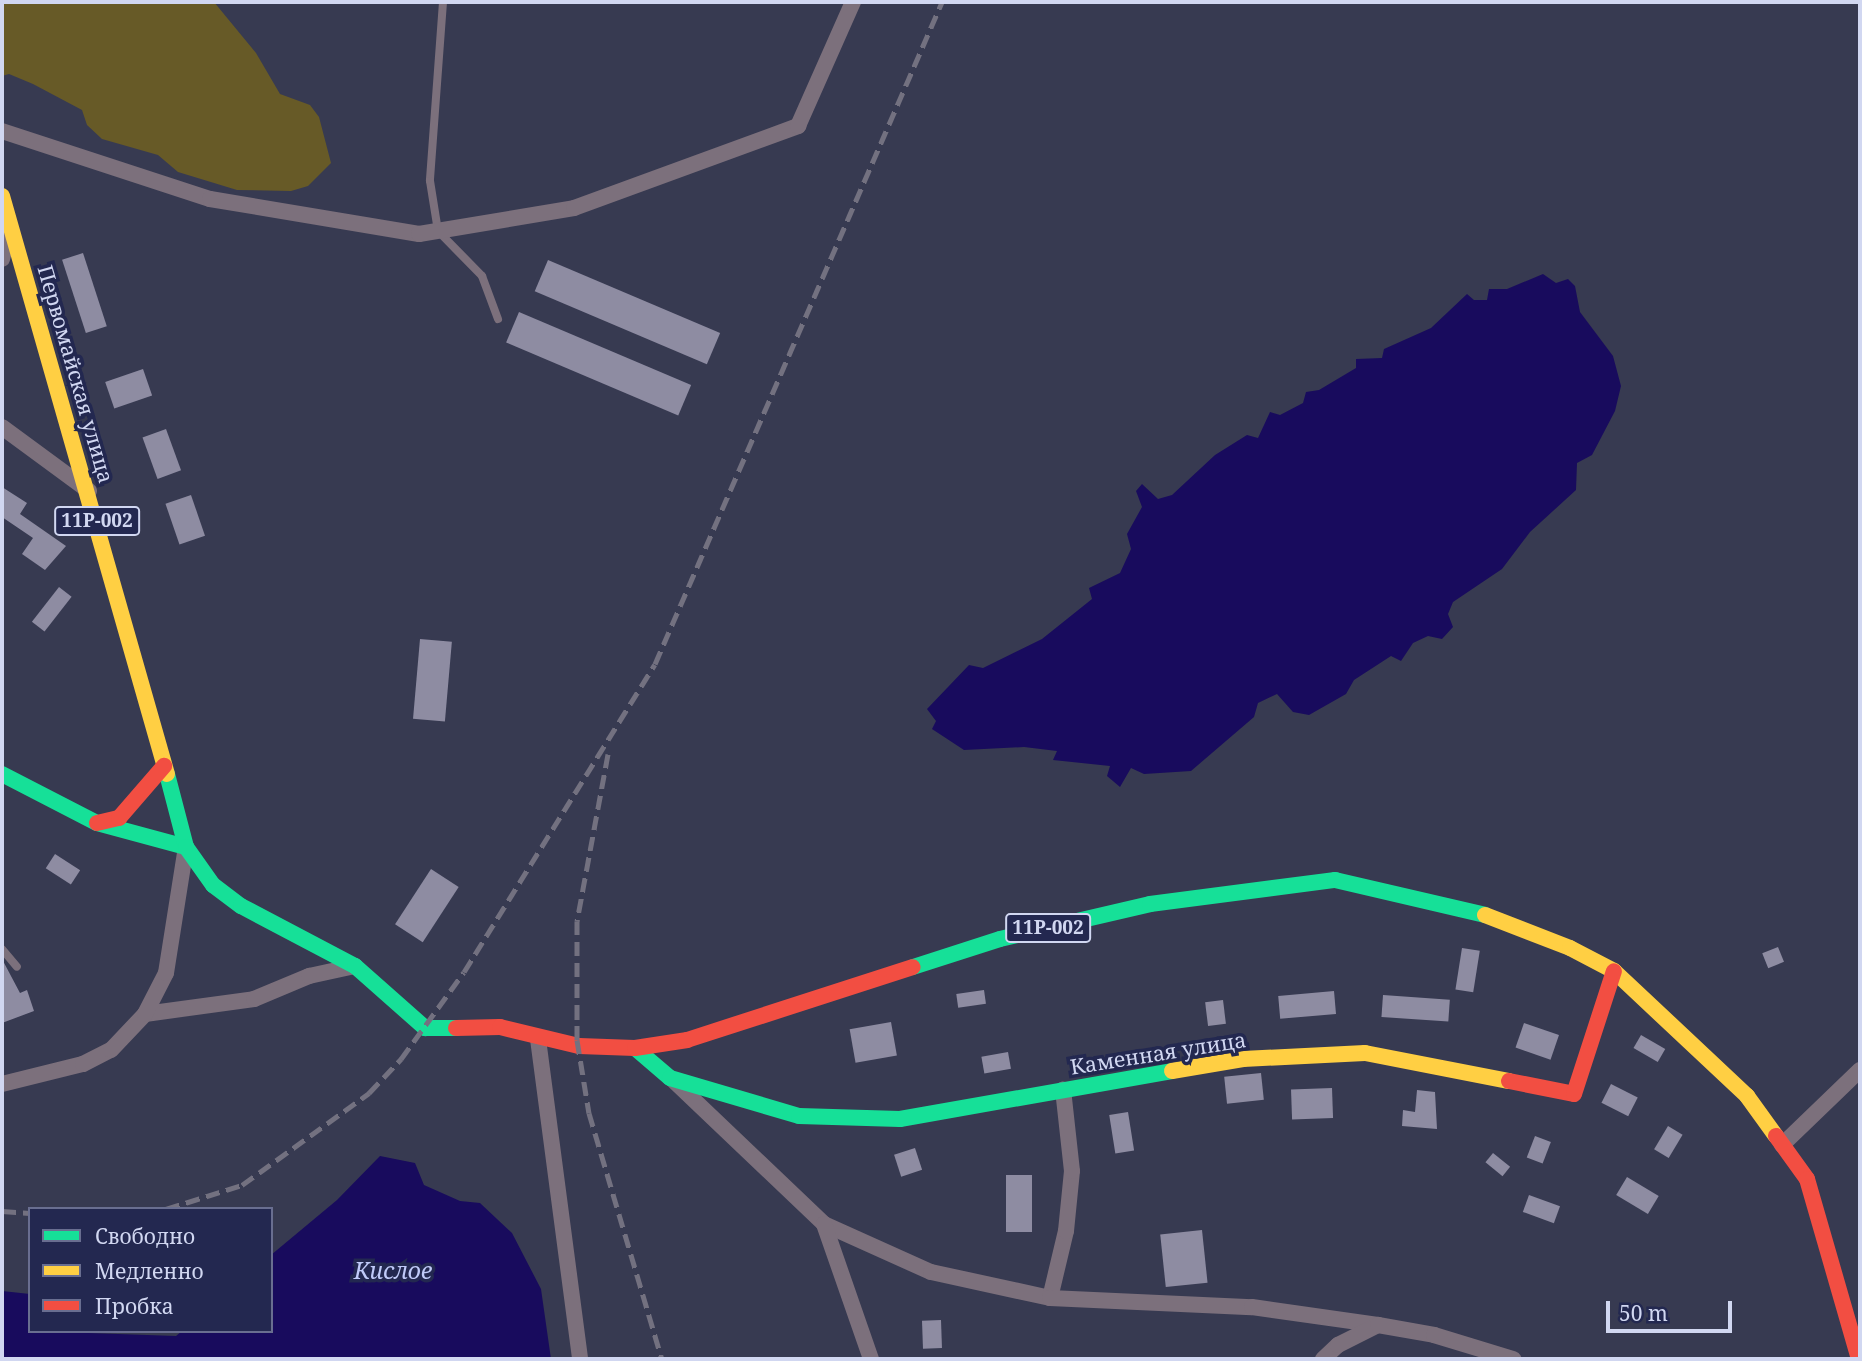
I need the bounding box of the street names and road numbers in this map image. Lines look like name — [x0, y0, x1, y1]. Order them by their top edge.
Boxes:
street label: Первомайская улица — [33, 262, 119, 486]
road number: 11Р-002 — [53, 506, 141, 536]
road number: 11Р-002 — [1004, 912, 1092, 944]
street label: Каменная улица — [1068, 1027, 1248, 1079]

